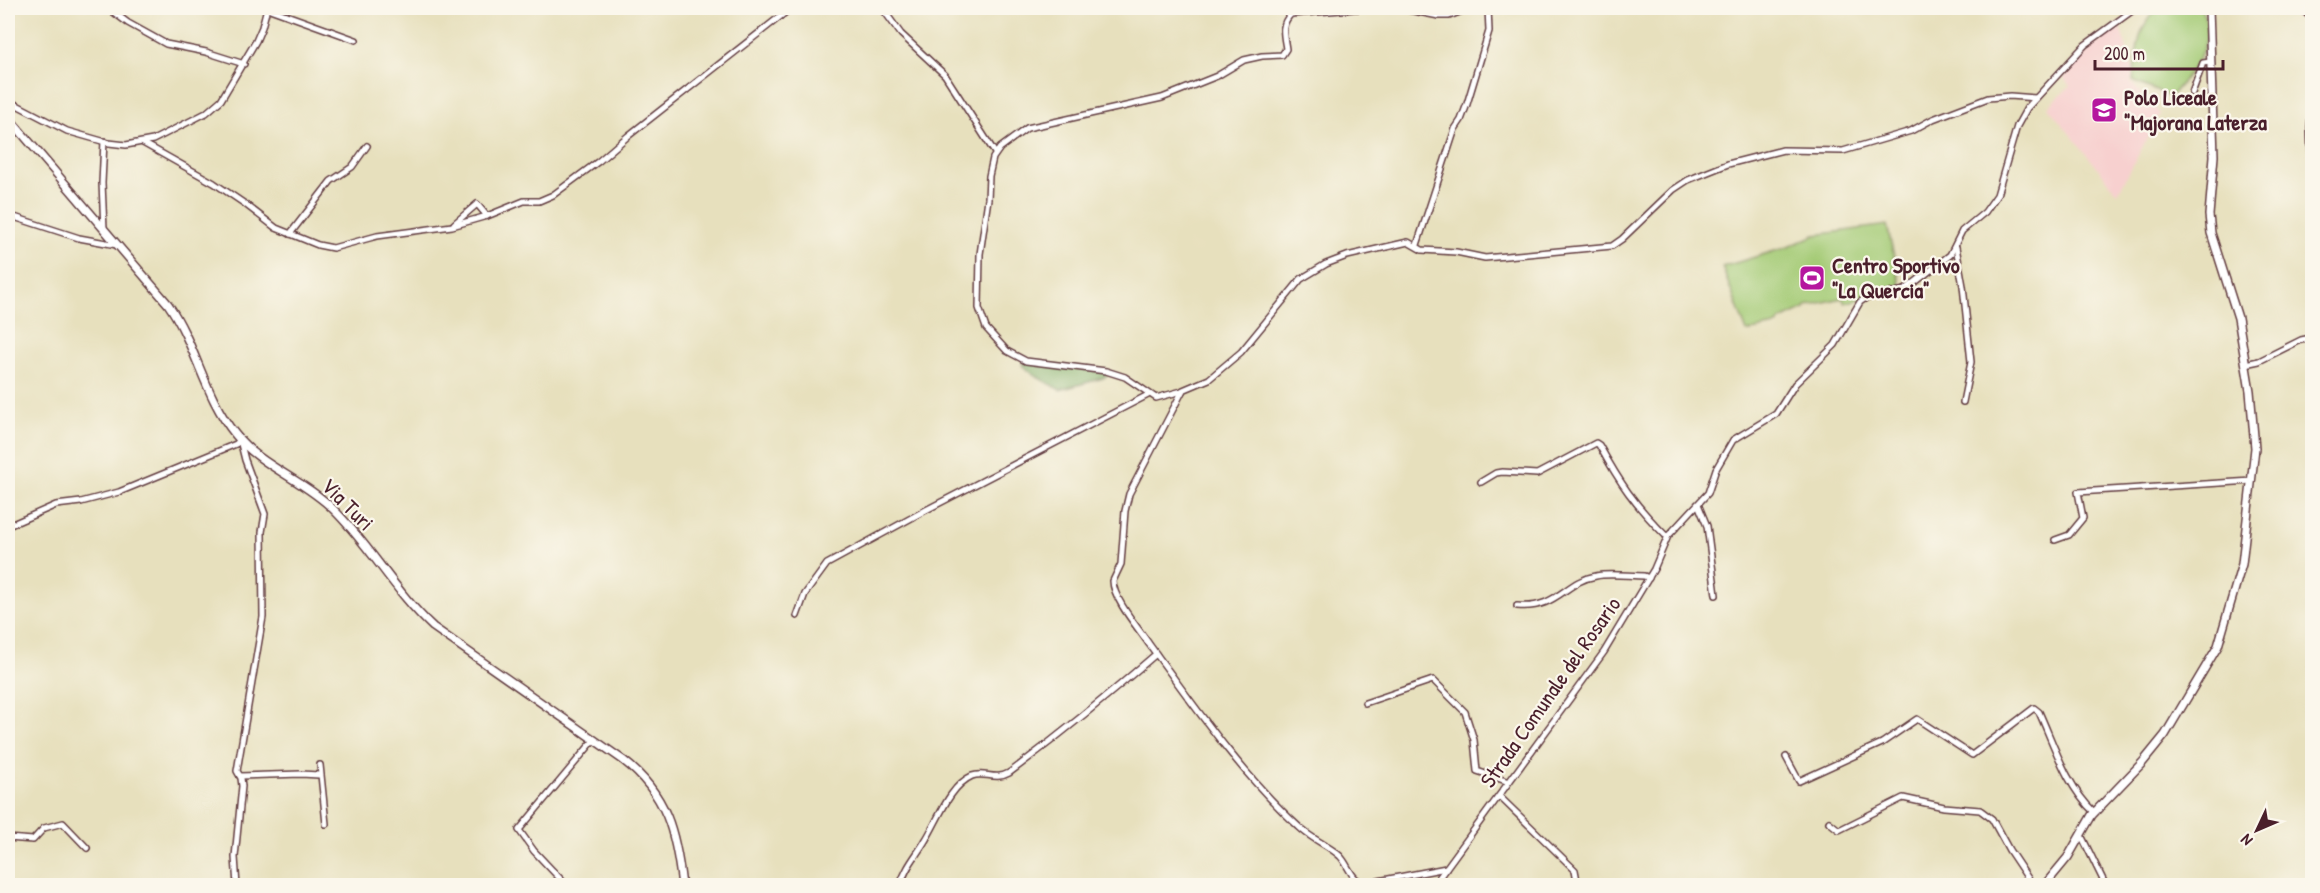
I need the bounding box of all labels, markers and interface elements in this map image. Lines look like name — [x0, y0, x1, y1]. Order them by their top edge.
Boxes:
scale bar — [2095, 33, 2222, 71]
text: 200 m — [2104, 41, 2145, 66]
place label: Polo Liceale "Majorana Laterza — [2124, 82, 2267, 137]
school or university icon: Polo Liceale "Majorana Laterza — [2089, 95, 2119, 125]
place label: Centro Sportivo "La Quercia" — [1832, 250, 1960, 305]
sports icon: Centro Sportivo "La Quercia" — [1797, 263, 1827, 293]
street label: Via Turi — [315, 471, 381, 537]
street label: Strada Comunale del Rosario — [1473, 591, 1627, 793]
north arrow — [2227, 800, 2287, 860]
text: N — [2235, 829, 2257, 851]

